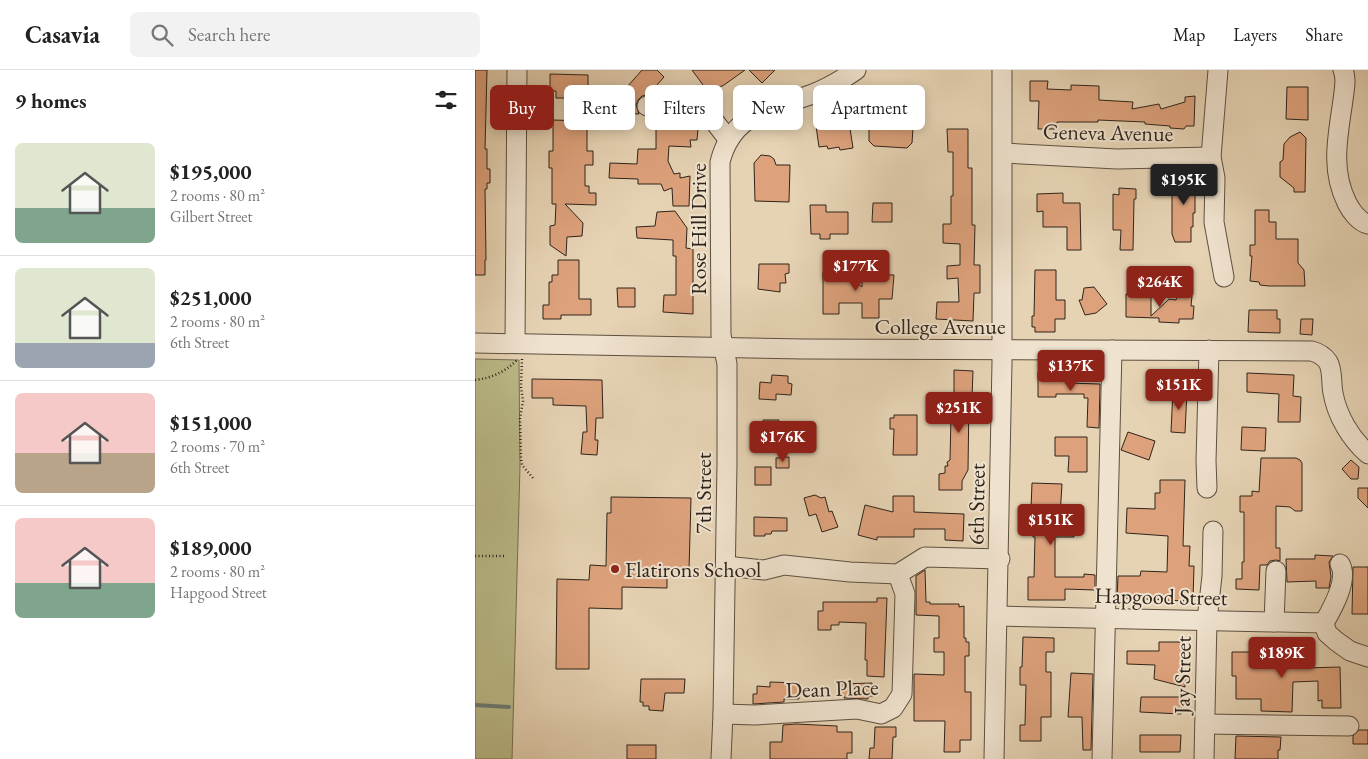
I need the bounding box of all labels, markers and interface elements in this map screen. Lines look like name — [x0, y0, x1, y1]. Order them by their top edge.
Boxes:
search box — [130, 12, 480, 57]
text: Casavia — [25, 19, 100, 50]
icon: search — [148, 21, 176, 49]
text: Search here — [188, 22, 270, 47]
text: Map — [1173, 23, 1205, 46]
text: Layers — [1233, 23, 1277, 46]
text: Share — [1305, 23, 1343, 46]
chip: Buy — [490, 85, 554, 130]
chip: Rent — [564, 85, 635, 130]
chip: Filters — [645, 85, 723, 130]
chip: New — [733, 85, 803, 130]
chip: Apartment — [813, 85, 925, 130]
icon: filters — [432, 86, 460, 114]
text: 9 homes — [15, 87, 87, 114]
street label: Geneva Avenue — [1043, 117, 1174, 148]
text: $195,000 — [170, 158, 252, 185]
icon: home — [55, 163, 115, 223]
street label: Rose Hill Drive — [684, 163, 713, 295]
pin: $195K — [1149, 164, 1219, 206]
text: $195K — [1162, 169, 1206, 190]
text: 2 rooms · 80 m² — [170, 185, 265, 206]
text: Gilbert Street — [170, 206, 253, 227]
pin: $177K — [821, 250, 891, 292]
text: $177K — [834, 255, 878, 276]
pin: $264K — [1125, 266, 1195, 308]
text: $264K — [1138, 271, 1182, 292]
text: $251,000 — [170, 284, 252, 311]
icon: home — [55, 288, 115, 348]
text: 2 rooms · 80 m² — [170, 311, 265, 332]
street label: College Avenue — [874, 312, 1006, 341]
text: 6th Street — [170, 332, 229, 353]
pin: $137K — [1036, 350, 1106, 392]
text: $137K — [1049, 355, 1093, 376]
pin: $151K — [1144, 368, 1214, 411]
text: $151K — [1157, 374, 1201, 395]
pin: $251K — [924, 392, 994, 434]
text: $251K — [937, 397, 981, 418]
text: $151,000 — [170, 409, 252, 436]
icon: home — [55, 413, 115, 473]
pin: $176K — [748, 420, 818, 463]
text: $176K — [761, 426, 805, 447]
text: 2 rooms · 70 m² — [170, 436, 265, 457]
street label: 7th Street — [689, 452, 718, 534]
text: 6th Street — [170, 457, 229, 478]
street label: 6th Street — [961, 463, 992, 545]
pin: $151K — [1016, 504, 1086, 546]
text: $151K — [1029, 509, 1073, 530]
text: $189,000 — [170, 534, 252, 561]
icon: home — [55, 538, 115, 598]
place label: Flatirons School — [625, 555, 761, 584]
text: 2 rooms · 80 m² — [170, 561, 265, 582]
marker: Flatirons School — [609, 563, 621, 575]
street label: Hapgood Street — [1094, 581, 1228, 612]
text: Hapgood Street — [170, 582, 267, 603]
street label: Jay Street — [1167, 635, 1198, 716]
pin: $189K — [1247, 636, 1317, 679]
text: $189K — [1260, 642, 1304, 663]
street label: Dean Place — [785, 672, 880, 705]

